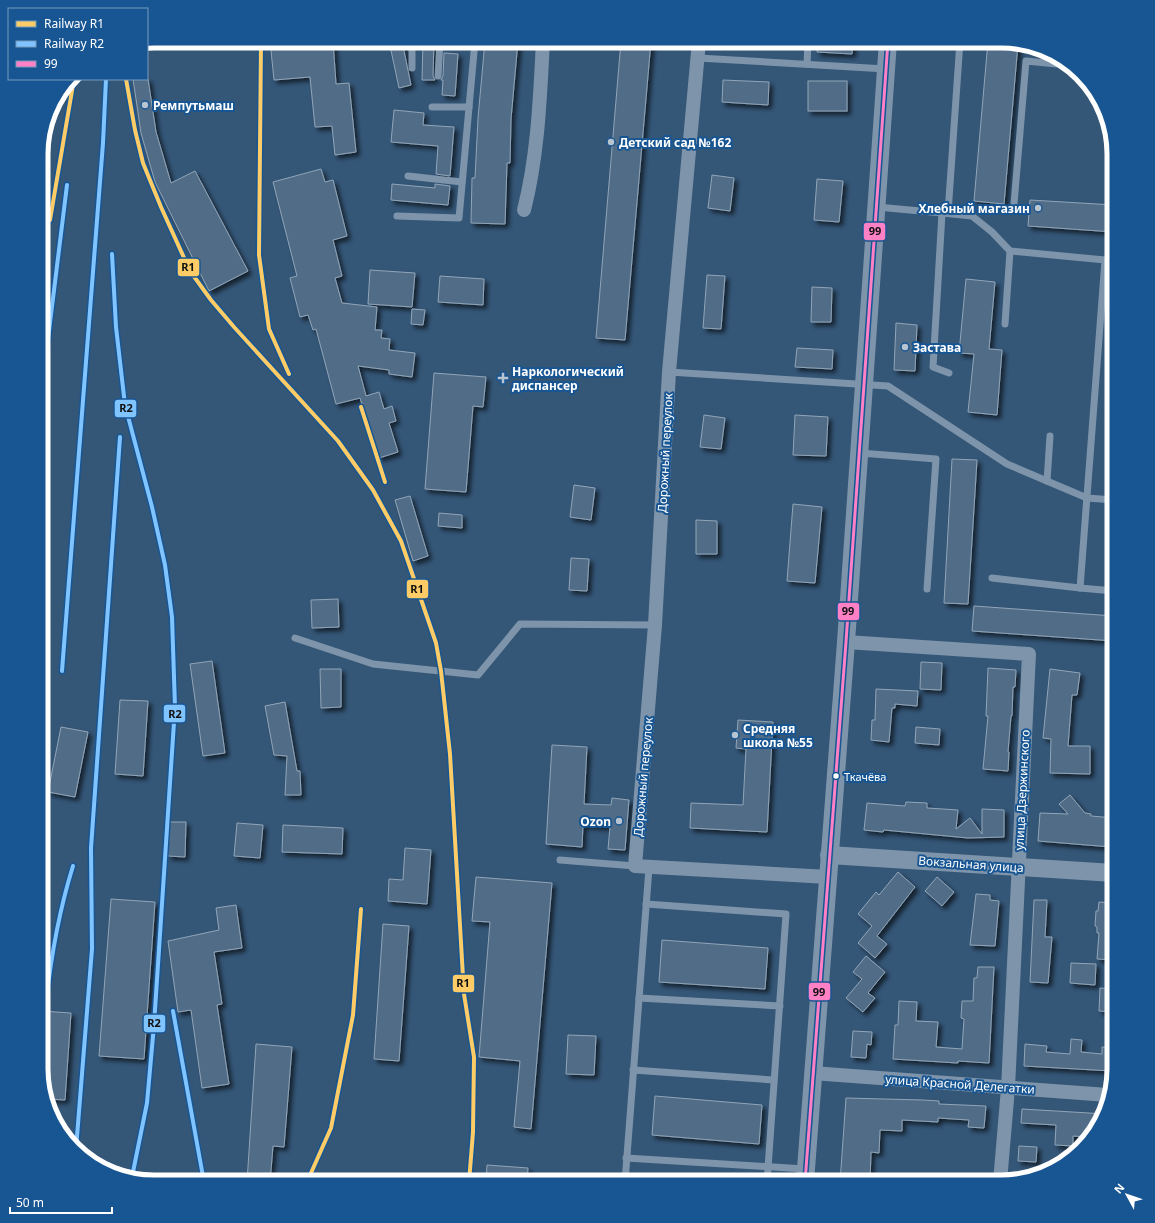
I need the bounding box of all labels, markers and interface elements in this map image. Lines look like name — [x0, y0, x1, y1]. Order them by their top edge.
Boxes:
legend — [8, 8, 148, 80]
text: Railway R1 — [44, 15, 104, 32]
text: Railway R2 — [44, 35, 104, 52]
text: 99 — [44, 55, 58, 72]
place label: Ремпутьмаш — [153, 97, 234, 114]
marker: Ремпутьмаш — [140, 100, 150, 110]
place label: Детский сад №162 — [619, 134, 731, 151]
marker: Детский сад №162 — [606, 137, 616, 147]
place label: Хлебный магазин — [919, 200, 1030, 217]
marker: Хлебный магазин — [1033, 203, 1043, 213]
line badge: 99 — [863, 222, 886, 241]
text: 99 — [869, 223, 881, 238]
line badge: R1 — [177, 258, 200, 277]
text: R1 — [181, 259, 195, 274]
place label: Застава — [913, 339, 961, 356]
marker: Застава — [900, 342, 910, 352]
place label: Наркологический диспансер — [512, 363, 624, 394]
marker: Наркологический диспансер — [497, 372, 509, 384]
street label: Дорожный переулок — [653, 392, 677, 513]
line badge: R2 — [114, 399, 137, 418]
text: R2 — [119, 400, 133, 415]
line badge: R1 — [406, 579, 429, 599]
text: R1 — [410, 581, 424, 596]
line badge: 99 — [837, 602, 860, 621]
text: 99 — [842, 603, 854, 618]
line badge: R2 — [163, 704, 186, 723]
text: R2 — [168, 706, 182, 721]
street label: Дорожный переулок — [629, 716, 657, 837]
place label: Средняя школа №55 — [743, 720, 813, 751]
street label: улица Дзержинского — [1010, 729, 1034, 851]
marker: Средняя школа №55 — [730, 730, 740, 740]
place label: Ткачёва — [844, 769, 886, 784]
marker: Ткачёва — [831, 771, 841, 781]
place label: Ozon — [580, 813, 611, 830]
marker: Ozon — [614, 816, 624, 826]
street label: Вокзальная улица — [918, 852, 1024, 876]
line badge: R1 — [452, 974, 475, 993]
text: R1 — [456, 975, 470, 990]
line badge: 99 — [808, 982, 831, 1001]
text: 99 — [813, 984, 825, 999]
line badge: R2 — [143, 1014, 166, 1033]
text: R2 — [147, 1015, 161, 1030]
street label: улица Красной Делегатки — [885, 1070, 1035, 1098]
north arrow — [1107, 1175, 1147, 1215]
text: N — [1110, 1180, 1128, 1197]
scale bar — [10, 1189, 112, 1215]
text: 50 m — [16, 1194, 44, 1211]

